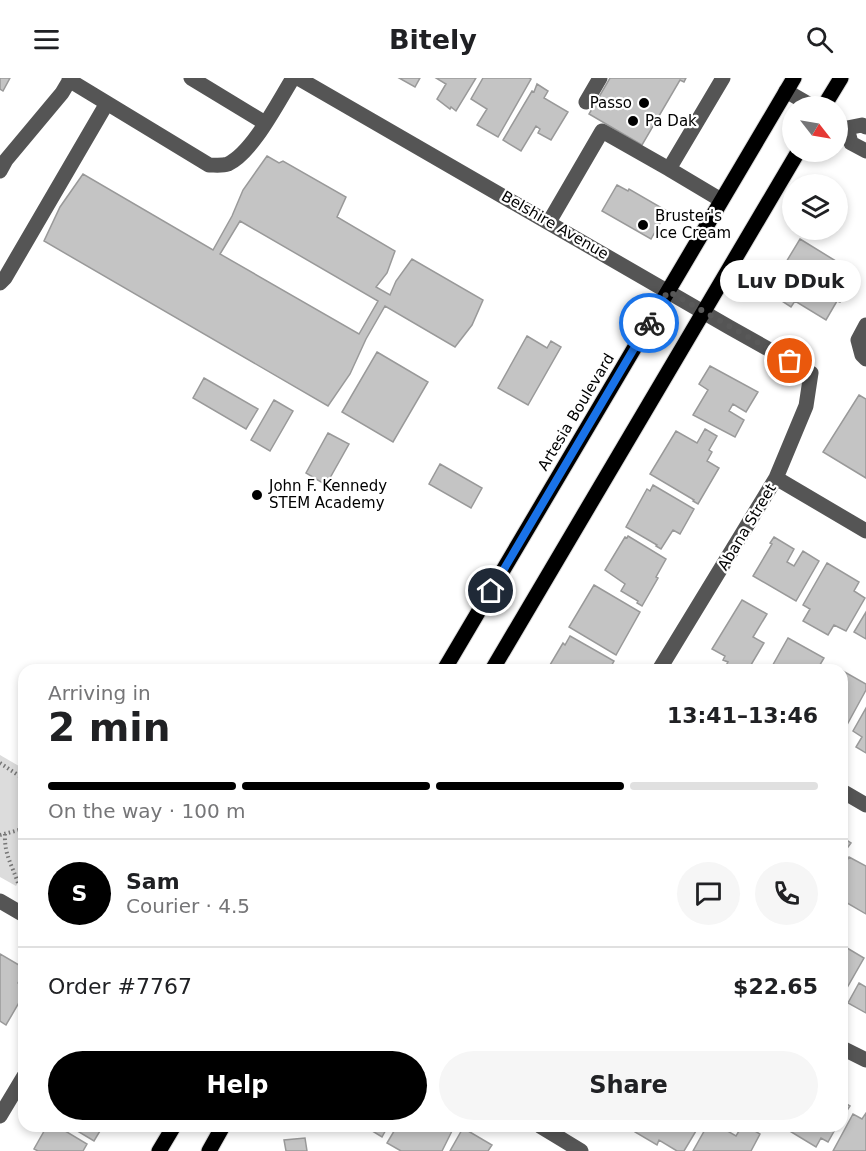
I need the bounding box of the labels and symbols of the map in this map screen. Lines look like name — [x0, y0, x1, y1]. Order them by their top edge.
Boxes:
place label: Passo — [590, 94, 632, 112]
marker: Passo — [637, 96, 651, 110]
north arrow — [782, 96, 848, 162]
place label: Pa Dak — [645, 112, 697, 130]
marker: Pa Dak — [626, 114, 640, 128]
street label: Belshire Avenue — [498, 187, 612, 263]
place label: Bruster's Ice Cream — [655, 207, 731, 242]
marker: Bruster's Ice Cream — [636, 218, 650, 232]
callout: Luv DDuk — [720, 259, 860, 301]
courier — [619, 293, 679, 353]
pin — [764, 335, 815, 386]
street label: Artesia Boulevard — [534, 350, 618, 474]
place label: John F. Kennedy STEM Academy — [268, 477, 387, 512]
street label: Abana Street — [714, 480, 780, 574]
marker: John F. Kennedy STEM Academy — [250, 488, 264, 502]
pin — [465, 565, 516, 616]

